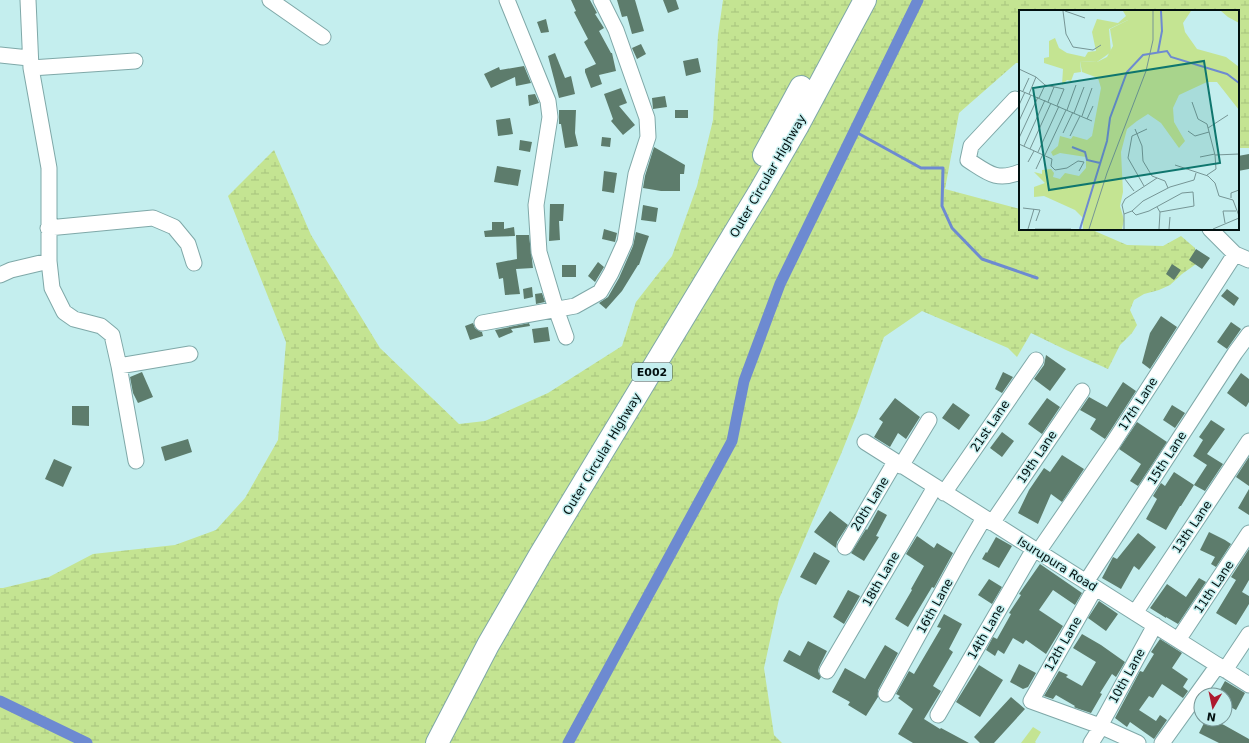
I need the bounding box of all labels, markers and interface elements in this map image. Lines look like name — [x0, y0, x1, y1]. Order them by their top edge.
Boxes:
inset map — [1019, 10, 1239, 230]
street label: Outer Circular Highway — [727, 112, 809, 240]
road number: E002 — [632, 363, 672, 381]
street label: 17th Lane — [1116, 375, 1160, 433]
street label: Outer Circular Highway — [560, 390, 644, 518]
street label: 21st Lane — [968, 398, 1012, 454]
street label: 19th Lane — [1014, 428, 1060, 486]
street label: 15th Lane — [1145, 429, 1189, 487]
street label: 20th Lane — [848, 474, 892, 534]
street label: 13th Lane — [1169, 498, 1215, 556]
street label: Isurupura Road — [1015, 534, 1099, 594]
street label: 18th Lane — [860, 549, 902, 609]
street label: 11th Lane — [1191, 558, 1237, 616]
street label: 16th Lane — [914, 576, 956, 636]
street label: 14th Lane — [965, 602, 1007, 662]
street label: 12th Lane — [1042, 614, 1084, 674]
street label: 10th Lane — [1106, 646, 1148, 706]
north arrow — [1193, 687, 1233, 727]
text: N — [1206, 709, 1217, 724]

